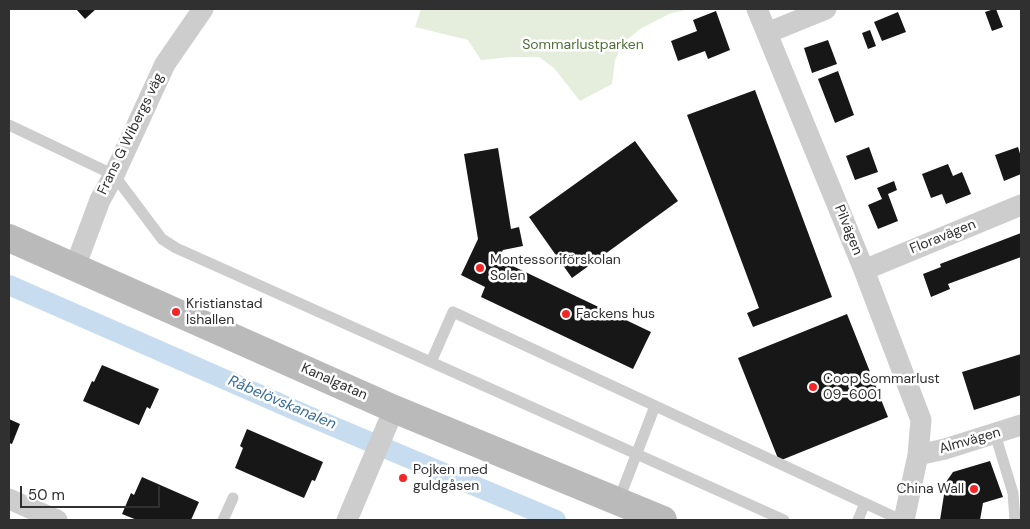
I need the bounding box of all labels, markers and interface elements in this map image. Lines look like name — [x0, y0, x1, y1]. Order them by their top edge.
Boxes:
park label: Sommarlustparken — [522, 37, 644, 53]
street label: Frans G Wibergs väg — [94, 71, 168, 197]
street label: Pilvägen — [830, 202, 866, 258]
street label: Floravägen — [908, 216, 978, 258]
place label: Montessoriförskolan Solen — [490, 252, 621, 284]
marker: Montessoriförskolan Solen — [474, 262, 486, 274]
place label: Kristianstad Ishallen — [186, 296, 263, 328]
marker: Kristianstad Ishallen — [170, 306, 182, 318]
place label: Fackens hus — [576, 306, 655, 322]
marker: Fackens hus — [560, 308, 572, 320]
street label: Kanalgatan — [298, 360, 370, 404]
place label: Coop Sommarlust 09-6001 — [823, 371, 940, 404]
water label: Råbelövskanalen — [225, 372, 339, 434]
marker: Coop Sommarlust 09-6001 — [807, 381, 819, 393]
street label: Almvägen — [937, 424, 1003, 458]
place label: Pojken med guldgåsen — [413, 462, 488, 494]
marker: Pojken med guldgåsen — [397, 472, 409, 484]
scale bar — [22, 476, 162, 508]
place label: China Wall — [896, 481, 964, 497]
marker: China Wall — [968, 483, 980, 495]
text: 50 m — [28, 485, 65, 505]

